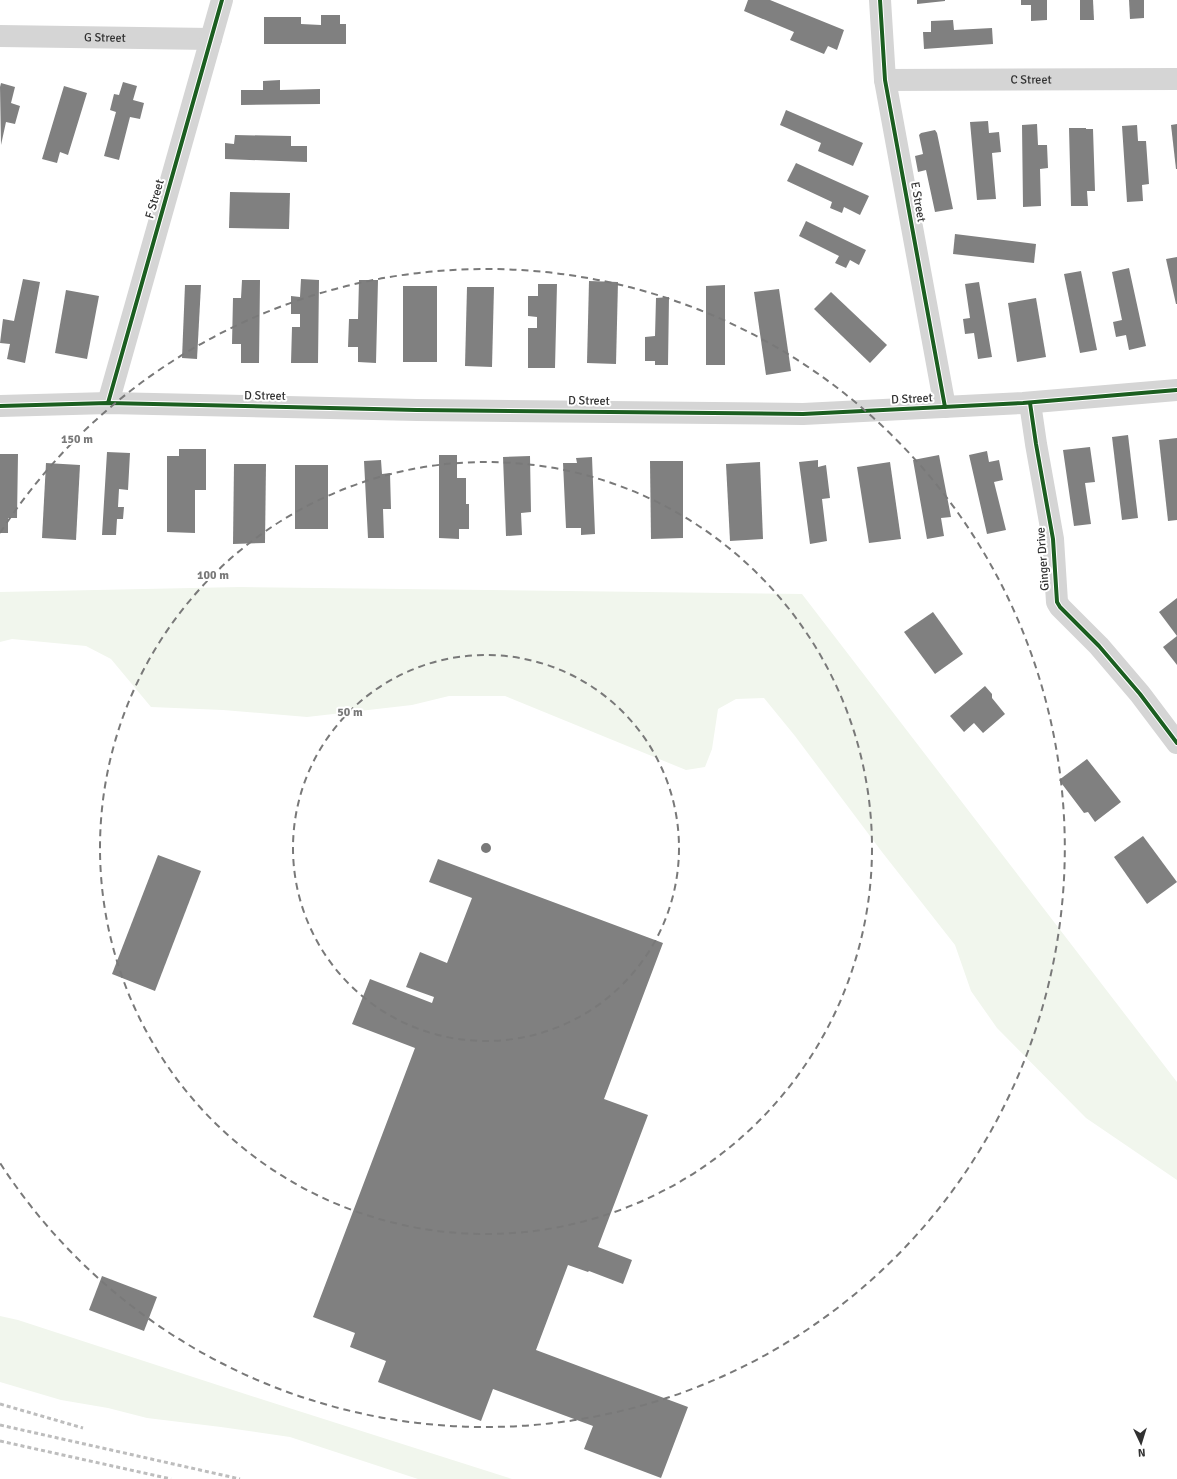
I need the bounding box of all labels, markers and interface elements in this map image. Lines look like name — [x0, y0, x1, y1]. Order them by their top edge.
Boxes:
street label: G Street — [84, 30, 126, 45]
street label: C Street — [1010, 72, 1052, 87]
street label: F Street — [142, 178, 168, 220]
street label: E Street — [907, 181, 929, 223]
street label: D Street — [244, 388, 286, 404]
street label: D Street — [891, 390, 933, 408]
street label: D Street — [568, 393, 610, 409]
text: 150 m — [61, 432, 93, 447]
street label: Ginger Drive — [1033, 527, 1053, 591]
text: 100 m — [197, 568, 229, 583]
text: 50 m — [337, 705, 363, 720]
centre of rings — [479, 841, 493, 855]
north arrow — [1121, 1423, 1161, 1463]
text: N — [1137, 1446, 1146, 1459]

